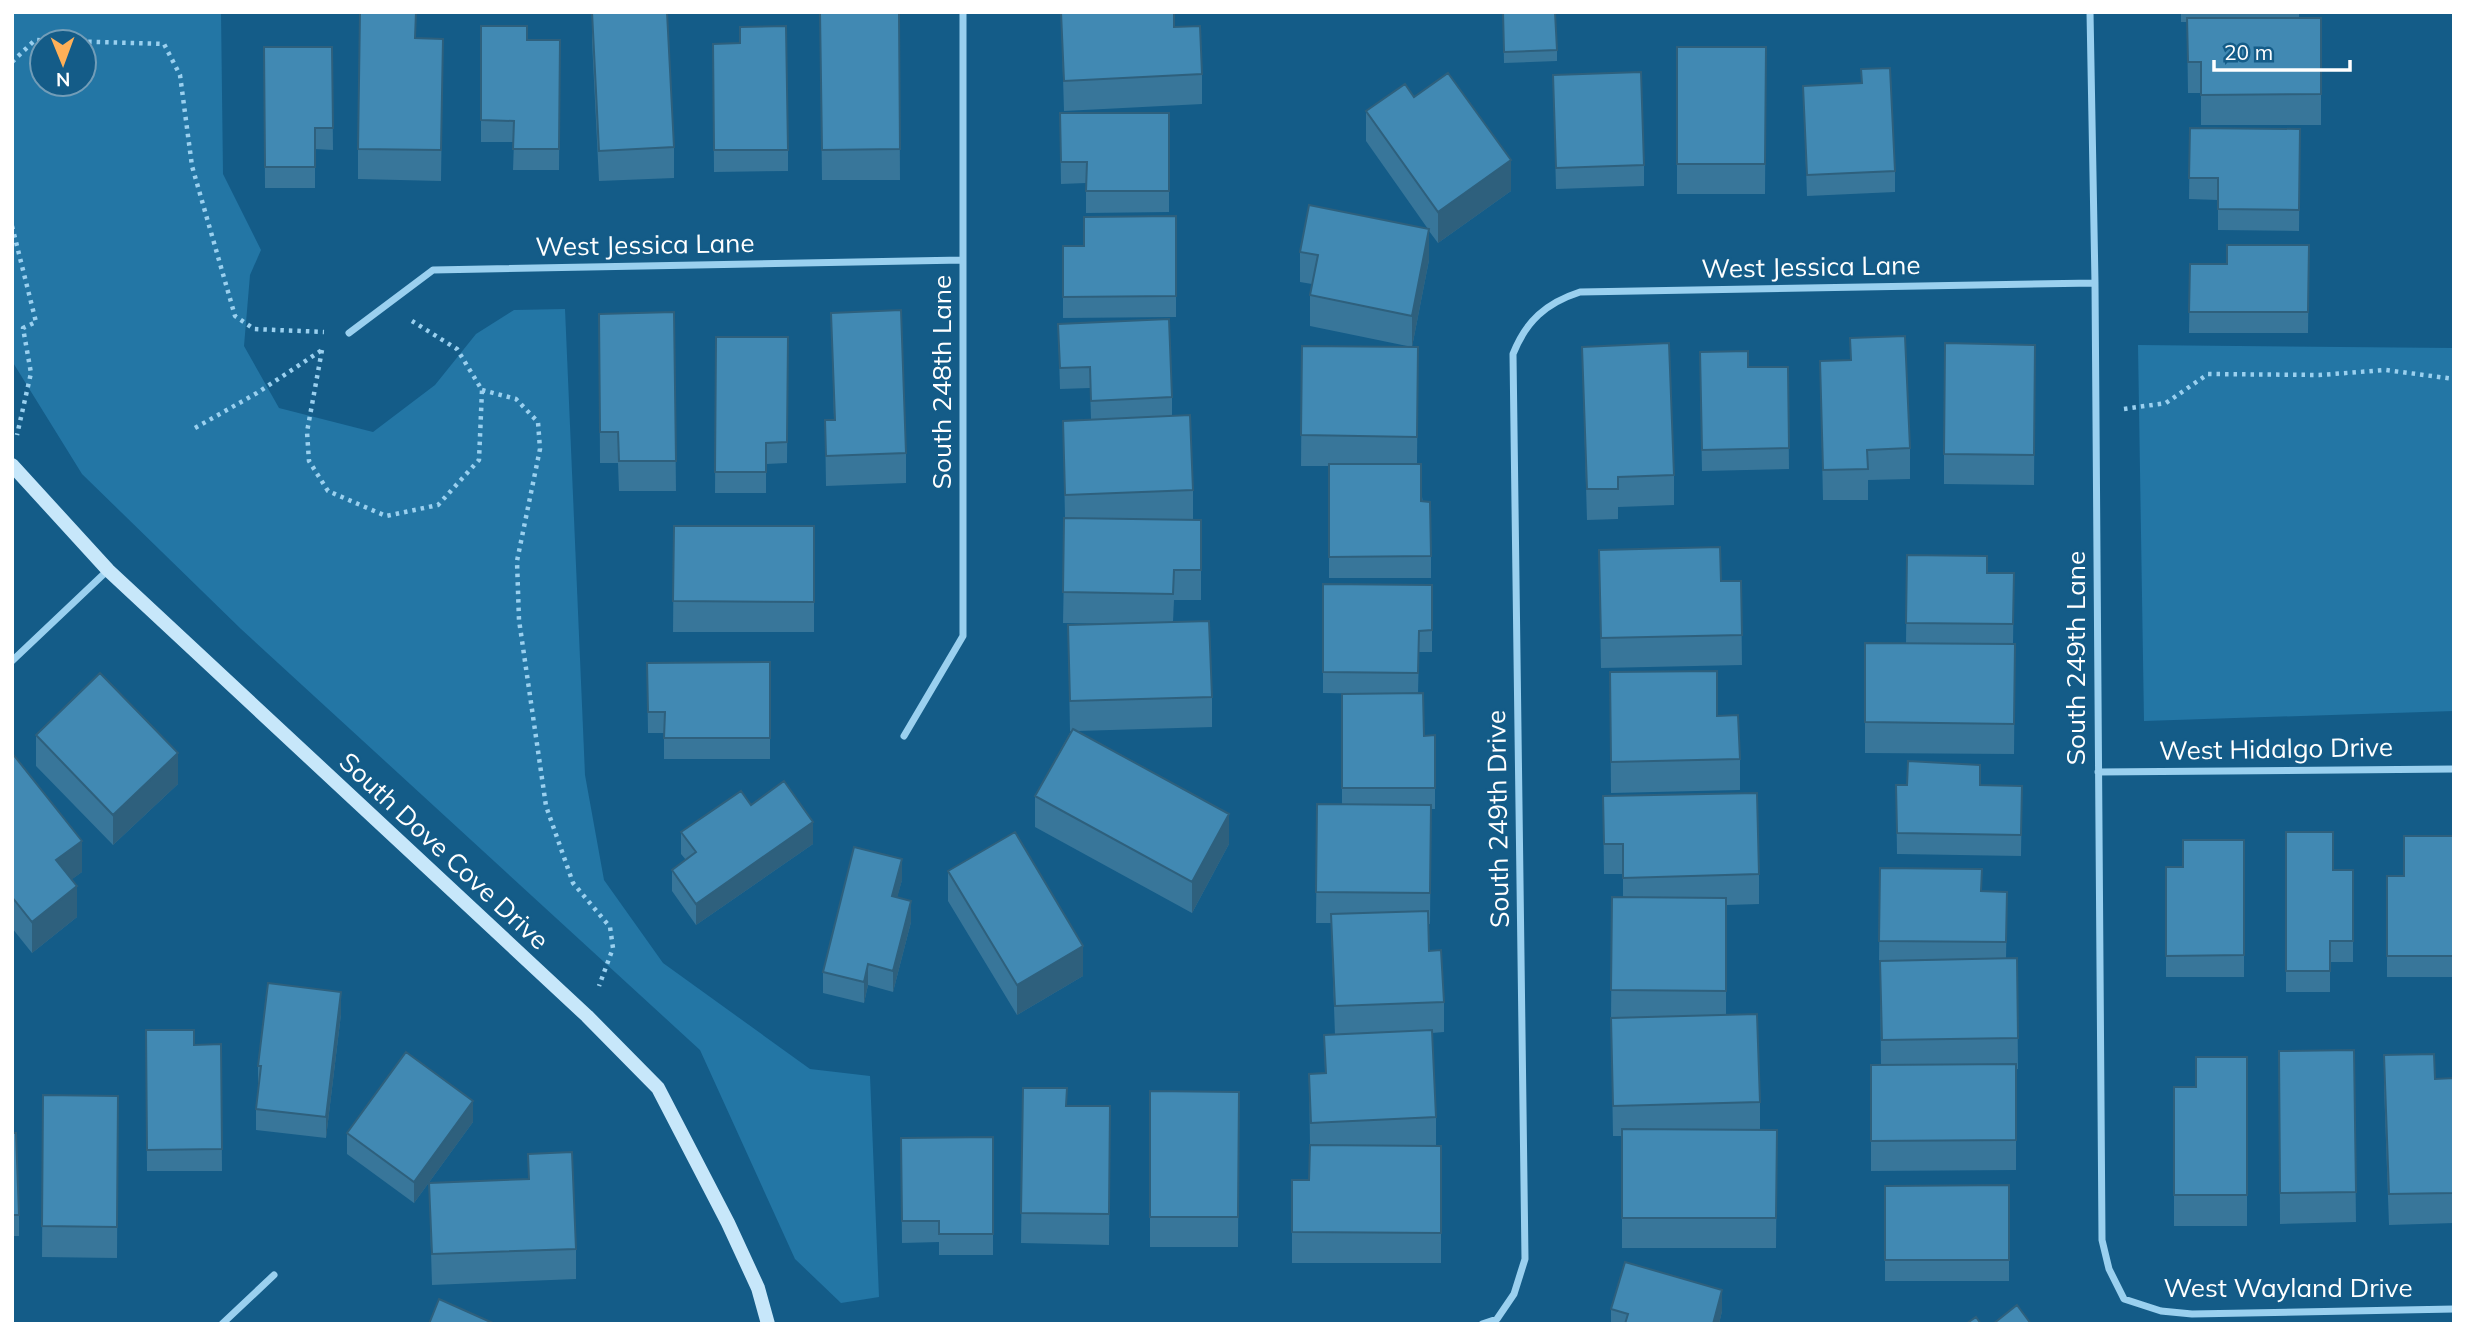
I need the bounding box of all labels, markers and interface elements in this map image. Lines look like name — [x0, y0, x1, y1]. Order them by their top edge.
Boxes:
north arrow — [28, 28, 98, 98]
scale bar — [2214, 28, 2350, 72]
text: 20 m — [2224, 39, 2273, 65]
text: N — [56, 68, 71, 92]
street label: West Jessica Lane — [535, 226, 755, 263]
street label: West Jessica Lane — [1701, 248, 1921, 285]
street label: South 248th Lane — [925, 275, 958, 489]
street label: South 249th Lane — [2059, 551, 2092, 765]
street label: South 249th Drive — [1479, 710, 1516, 928]
street label: West Hidalgo Drive — [2159, 730, 2393, 767]
street label: South Dove Cove Drive — [333, 745, 556, 956]
street label: West Wayland Drive — [2163, 1271, 2413, 1304]

